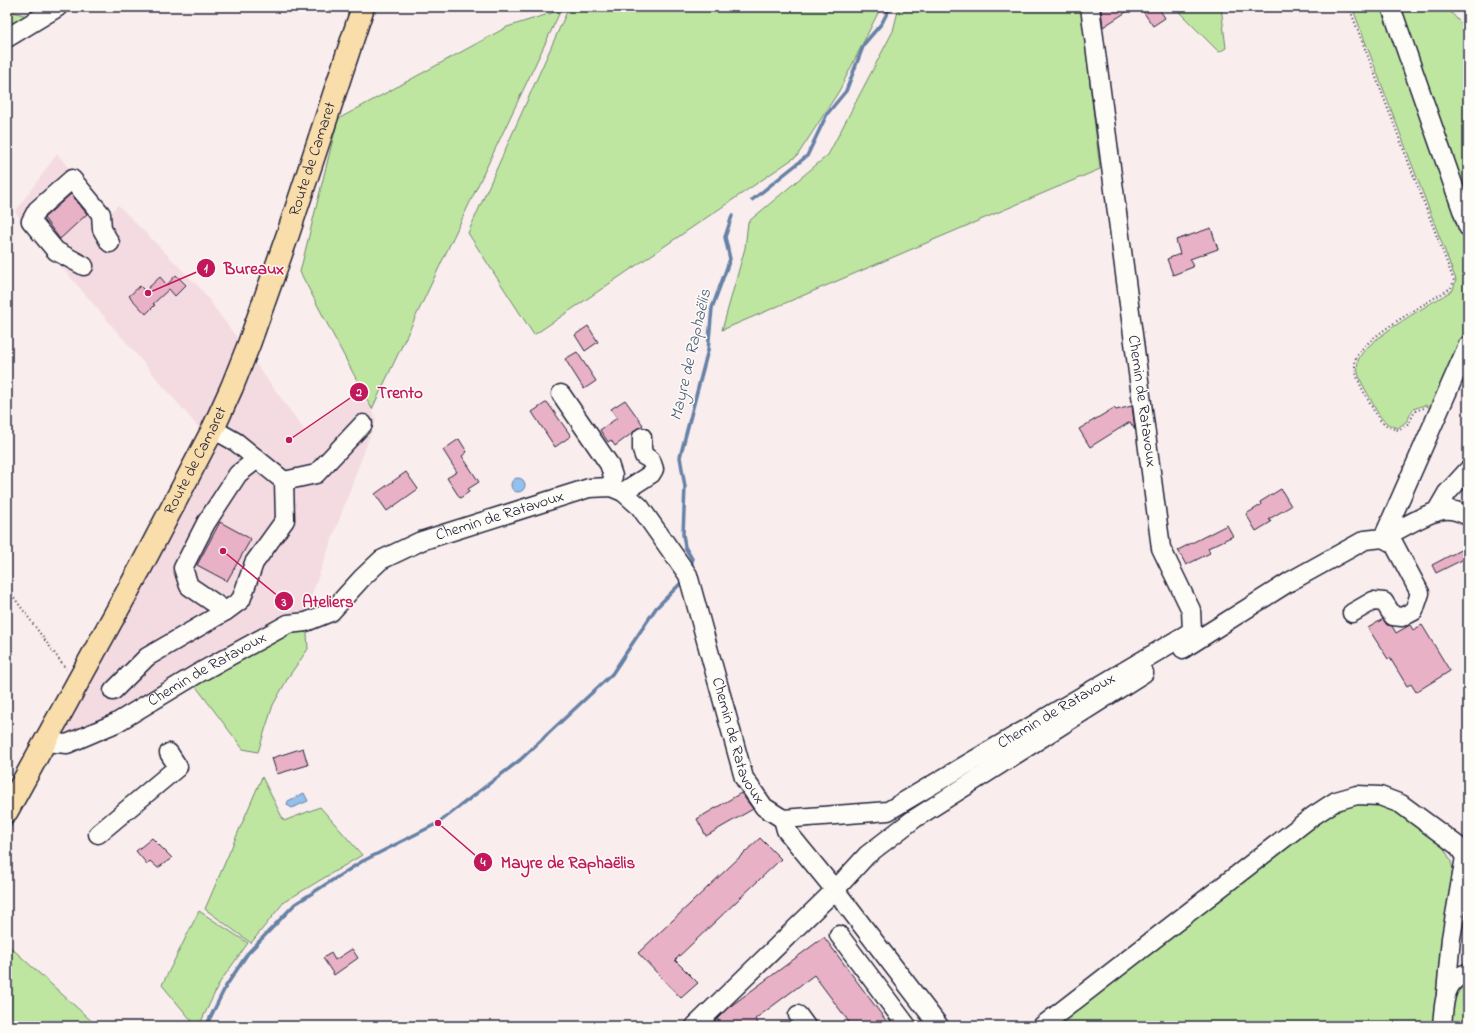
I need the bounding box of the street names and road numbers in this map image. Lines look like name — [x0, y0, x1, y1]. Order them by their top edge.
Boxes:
street label: Route de Camaret — [283, 98, 343, 219]
street label: Chemin de Ratavoux — [1121, 333, 1163, 469]
street label: Route de Camaret — [158, 402, 234, 519]
street label: Chemin de Ratavoux — [433, 485, 567, 548]
street label: Chemin de Ratavoux — [143, 626, 271, 713]
street label: Chemin de Ratavoux — [993, 667, 1120, 755]
street label: Chemin de Ratavoux — [705, 675, 771, 809]

